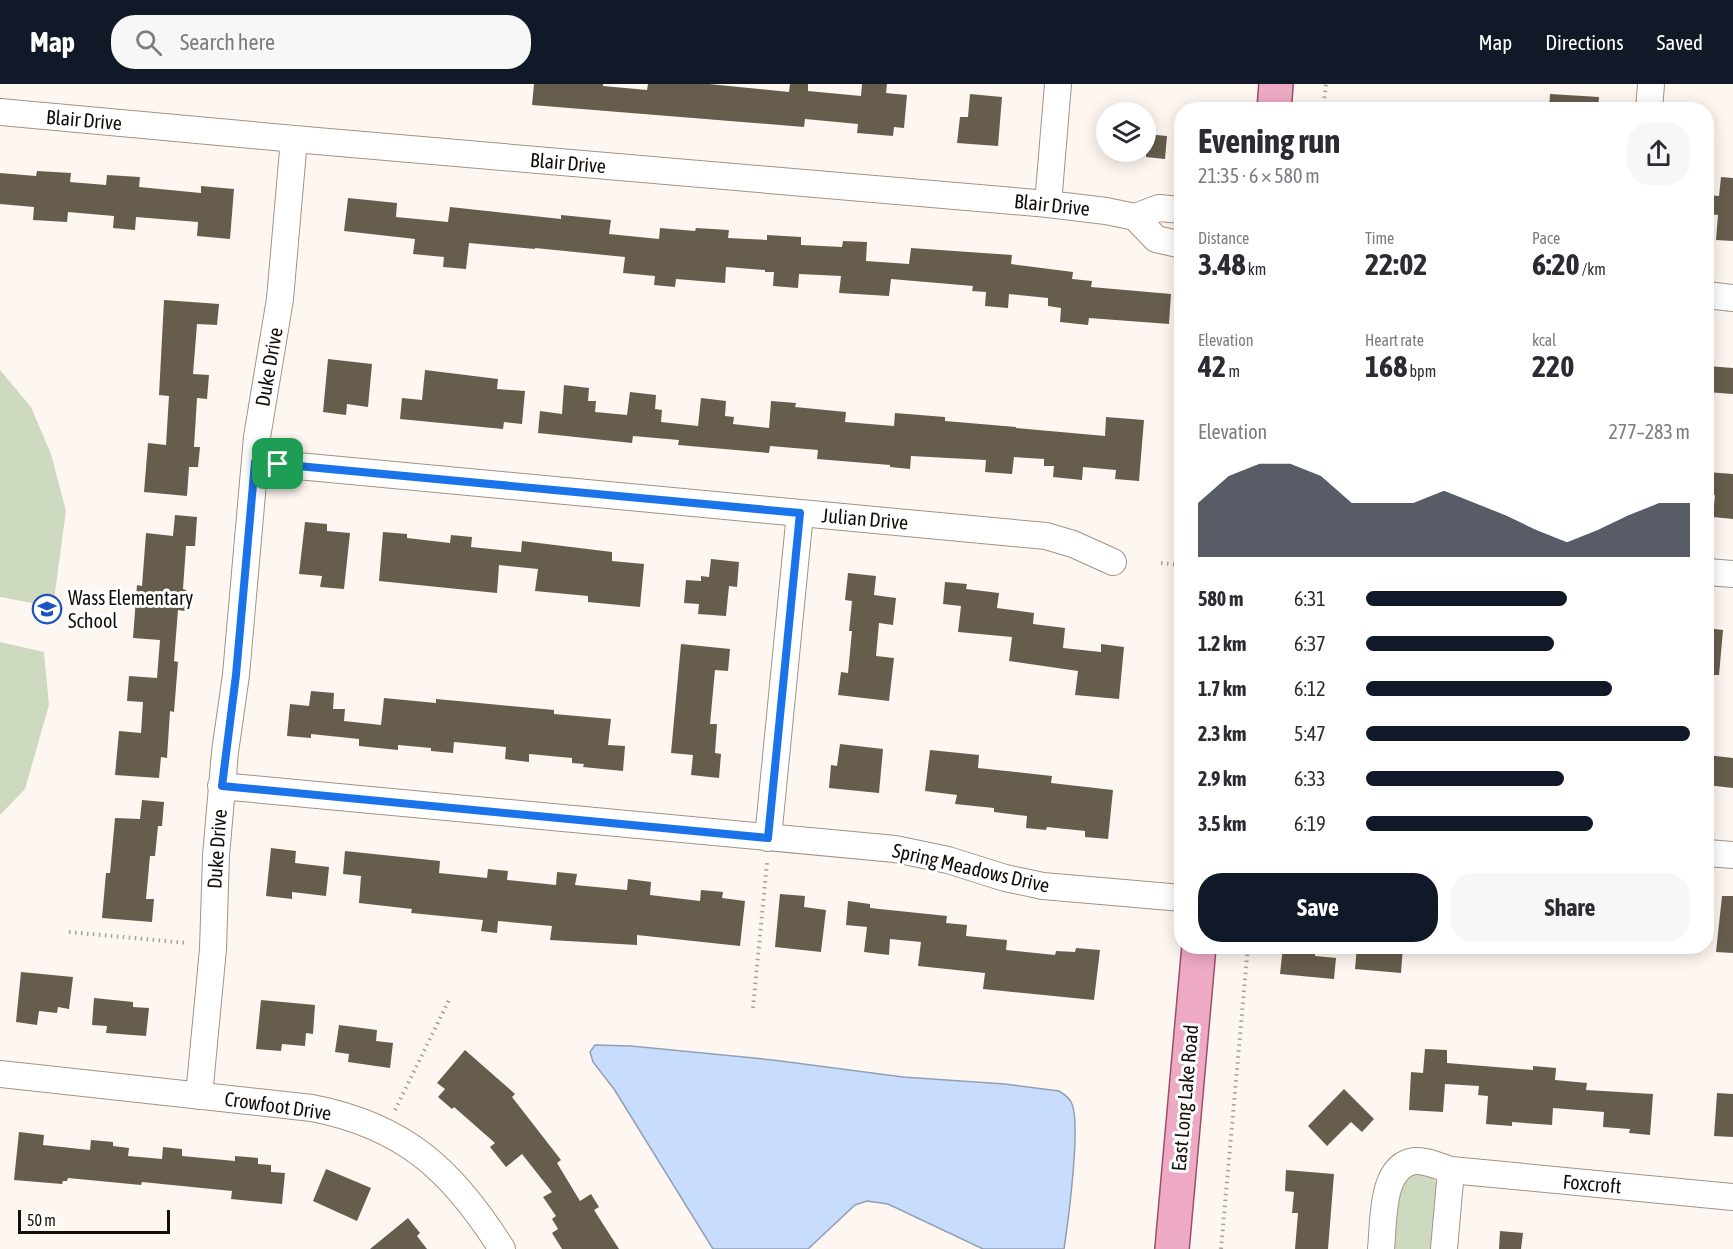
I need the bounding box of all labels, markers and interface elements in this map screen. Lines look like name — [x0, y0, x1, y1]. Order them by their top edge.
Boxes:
search box — [111, 15, 531, 69]
text: Map — [30, 26, 75, 58]
icon: search — [132, 26, 165, 59]
text: Search here — [180, 29, 275, 55]
text: Map — [1478, 30, 1512, 54]
text: Directions — [1545, 30, 1624, 54]
text: Saved — [1657, 30, 1703, 54]
map controls — [1096, 102, 1156, 162]
button: layers — [1096, 102, 1156, 162]
street label: Blair Drive — [45, 105, 123, 134]
text: Evening run — [1198, 122, 1340, 160]
button: share — [1627, 122, 1690, 185]
street label: Blair Drive — [529, 148, 607, 177]
text: 21:35 · 6 × 580 m — [1198, 164, 1320, 187]
street label: Blair Drive — [1013, 189, 1091, 220]
text: Distance — [1198, 229, 1249, 247]
text: Time — [1365, 229, 1394, 247]
text: Pace — [1532, 229, 1560, 247]
text: 3.48 — [1198, 247, 1246, 281]
text: 22:02 — [1365, 247, 1427, 281]
text: 6:20 — [1532, 247, 1580, 281]
text: km — [1246, 260, 1266, 278]
text: /km — [1580, 260, 1606, 278]
street label: Duke Drive — [250, 326, 287, 408]
text: Elevation — [1198, 331, 1253, 349]
text: Heart rate — [1365, 331, 1424, 349]
text: kcal — [1532, 331, 1556, 349]
text: 42 — [1198, 349, 1226, 383]
text: 168 — [1365, 349, 1407, 383]
text: 220 — [1532, 349, 1574, 383]
text: m — [1226, 362, 1240, 380]
text: bpm — [1407, 362, 1436, 380]
text: Elevation — [1198, 420, 1267, 443]
text: 277–283 m — [1608, 420, 1690, 443]
pin — [252, 438, 303, 489]
icon: arrive — [261, 447, 294, 480]
street label: Julian Drive — [821, 503, 909, 534]
place label: Wass Elementary School — [68, 586, 193, 632]
text: 580 m — [1198, 587, 1243, 610]
text: 6:31 — [1294, 587, 1326, 610]
school or university icon: Wass Elementary School — [31, 593, 63, 625]
text: 1.2 km — [1198, 632, 1246, 655]
text: 6:37 — [1294, 632, 1326, 655]
text: 1.7 km — [1198, 677, 1246, 700]
text: 6:12 — [1294, 677, 1326, 700]
text: 2.3 km — [1198, 722, 1246, 745]
text: 5:47 — [1294, 722, 1326, 745]
text: 2.9 km — [1198, 767, 1246, 790]
text: 6:33 — [1294, 767, 1326, 790]
street label: Duke Drive — [202, 808, 231, 890]
text: 3.5 km — [1198, 812, 1246, 835]
text: 6:19 — [1294, 812, 1326, 835]
street label: Spring Meadows Drive — [890, 838, 1052, 897]
button: Save — [1198, 873, 1438, 942]
button: Share — [1450, 873, 1690, 942]
street label: East Long Lake Road — [1167, 1024, 1202, 1172]
street label: Crowfoot Drive — [223, 1087, 333, 1124]
street label: Foxcroft — [1562, 1169, 1623, 1198]
scale bar — [18, 1207, 170, 1234]
text: 50 m — [27, 1211, 56, 1229]

